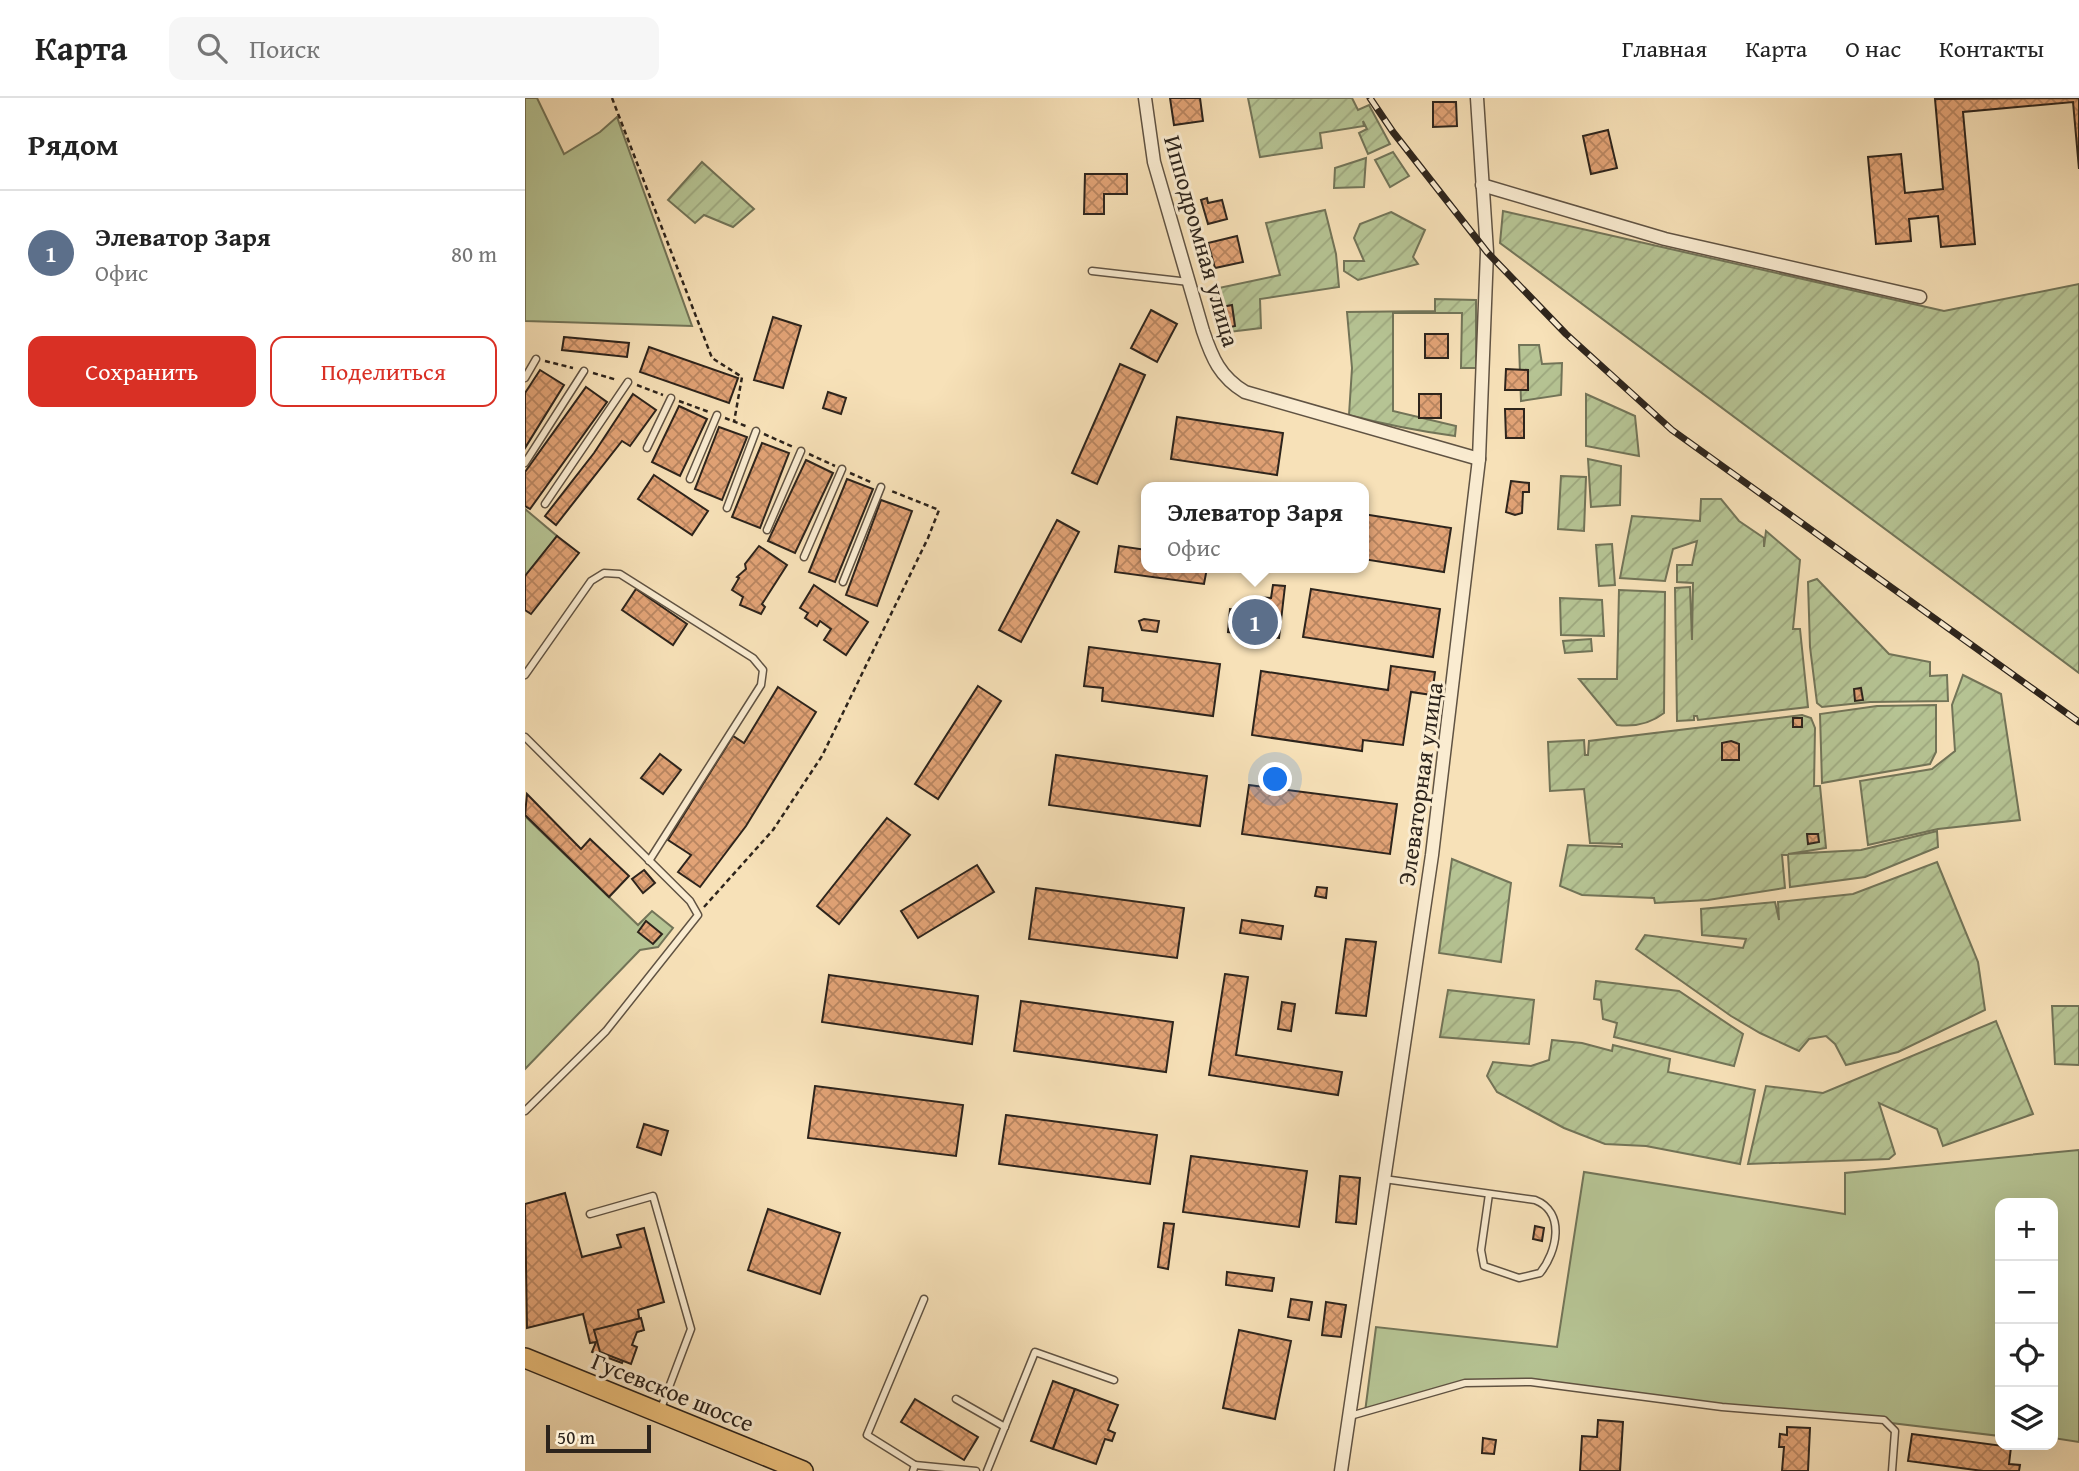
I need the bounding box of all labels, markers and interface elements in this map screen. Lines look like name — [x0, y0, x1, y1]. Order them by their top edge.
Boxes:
search box — [169, 17, 659, 80]
text: Карта — [35, 24, 127, 72]
icon: search — [193, 29, 231, 67]
text: Поиск — [249, 29, 320, 68]
text: Главная — [1622, 31, 1707, 66]
text: Карта — [1745, 31, 1807, 66]
text: О нас — [1845, 31, 1901, 66]
text: Контакты — [1939, 31, 2044, 66]
text: Рядом — [28, 122, 119, 166]
street label: Ипподромная улица — [1155, 131, 1249, 351]
text: Элеватор Заря — [95, 217, 271, 256]
text: 1 — [45, 237, 57, 270]
text: 80 m — [451, 237, 497, 270]
text: Офис — [95, 256, 148, 289]
button: Сохранить — [28, 336, 256, 407]
button: Поделиться — [270, 336, 497, 407]
popup — [1141, 482, 1369, 573]
text: Элеватор Заря — [1167, 492, 1343, 531]
text: Офис — [1167, 531, 1220, 564]
pin: 1 — [1232, 596, 1278, 648]
street label: Элеваторная улица — [1388, 679, 1452, 888]
your location — [1258, 762, 1292, 796]
map controls — [1995, 1198, 2058, 1450]
button: + — [1995, 1198, 2058, 1261]
button: − — [1995, 1261, 2058, 1324]
button: locate — [1995, 1324, 2058, 1387]
street label: Гусевское шоссе — [587, 1343, 759, 1441]
button: layers — [1995, 1387, 2058, 1450]
scale bar — [546, 1422, 651, 1454]
text: 50 m — [557, 1423, 595, 1451]

